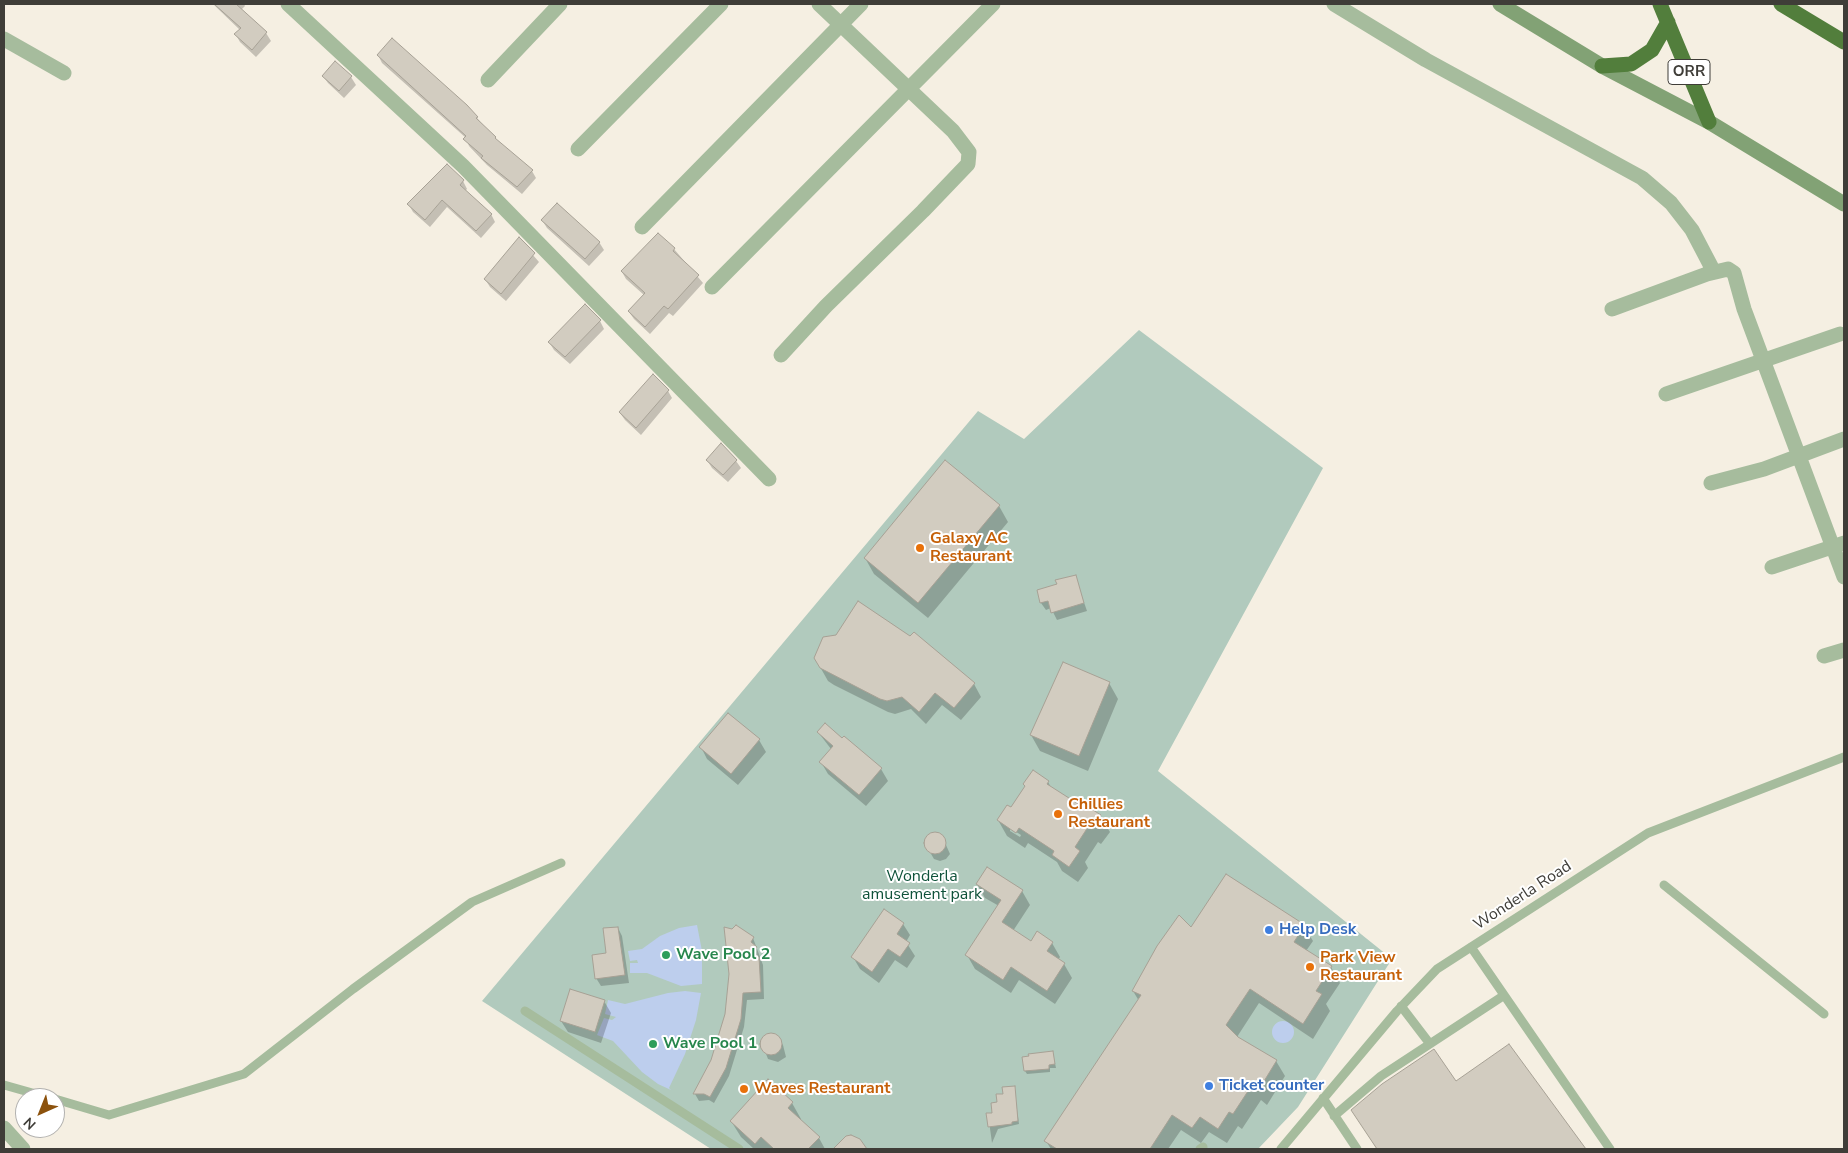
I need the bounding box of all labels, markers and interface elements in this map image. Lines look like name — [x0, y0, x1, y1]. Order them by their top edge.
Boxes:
road number: ORR — [1668, 60, 1710, 84]
place label: Galaxy AC Restaurant — [930, 529, 1012, 567]
marker: Galaxy AC Restaurant — [914, 542, 926, 554]
place label: Chillies Restaurant — [1068, 795, 1150, 833]
marker: Chillies Restaurant — [1052, 808, 1064, 820]
street label: Wonderla Road — [1470, 857, 1576, 935]
park label: Wonderla amusement park — [862, 867, 982, 905]
place label: Help Desk — [1279, 920, 1356, 940]
marker: Help Desk — [1263, 924, 1275, 936]
place label: Wave Pool 2 — [676, 945, 770, 965]
place label: Park View Restaurant — [1320, 948, 1402, 986]
marker: Wave Pool 2 — [660, 949, 672, 961]
marker: Park View Restaurant — [1304, 961, 1316, 973]
place label: Wave Pool 1 — [663, 1034, 757, 1054]
marker: Wave Pool 1 — [647, 1038, 659, 1050]
place label: Ticket counter — [1219, 1076, 1324, 1096]
place label: Waves Restaurant — [754, 1079, 890, 1099]
marker: Ticket counter — [1203, 1080, 1215, 1092]
marker: Waves Restaurant — [738, 1083, 750, 1095]
north arrow — [15, 1088, 65, 1138]
text: N — [20, 1113, 40, 1134]

